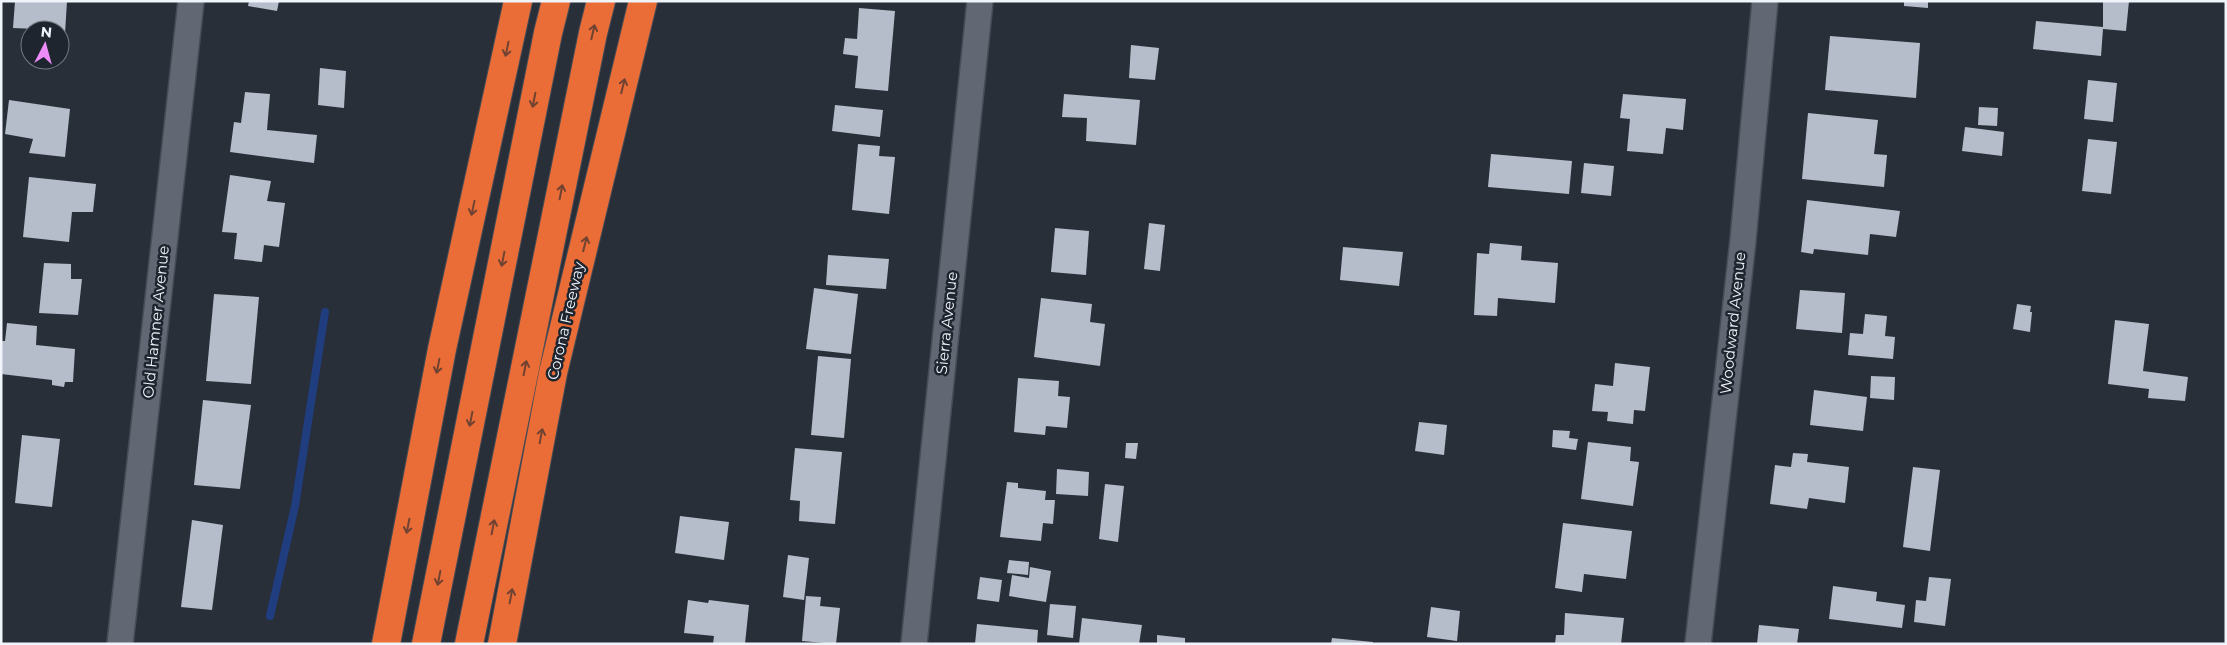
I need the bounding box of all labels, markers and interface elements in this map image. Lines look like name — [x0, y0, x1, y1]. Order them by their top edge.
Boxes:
north arrow — [20, 20, 70, 70]
text: N — [40, 23, 53, 42]
one-way arrow — [589, 25, 598, 41]
one-way arrow — [502, 40, 511, 56]
one-way arrow — [619, 78, 628, 94]
one-way arrow — [529, 92, 539, 108]
one-way arrow — [556, 184, 566, 200]
one-way arrow — [467, 199, 477, 215]
one-way arrow — [581, 236, 590, 252]
street label: Old Hamner Avenue — [138, 245, 173, 399]
one-way arrow — [497, 251, 507, 267]
street label: Woodward Avenue — [1716, 251, 1749, 395]
street label: Corona Freeway — [543, 259, 589, 382]
street label: Sierra Avenue — [932, 271, 961, 375]
one-way arrow — [433, 358, 443, 374]
one-way arrow — [521, 361, 530, 377]
one-way arrow — [466, 410, 475, 426]
one-way arrow — [537, 429, 547, 445]
one-way arrow — [403, 518, 413, 534]
one-way arrow — [489, 520, 498, 536]
one-way arrow — [434, 570, 443, 586]
one-way arrow — [507, 588, 516, 604]

